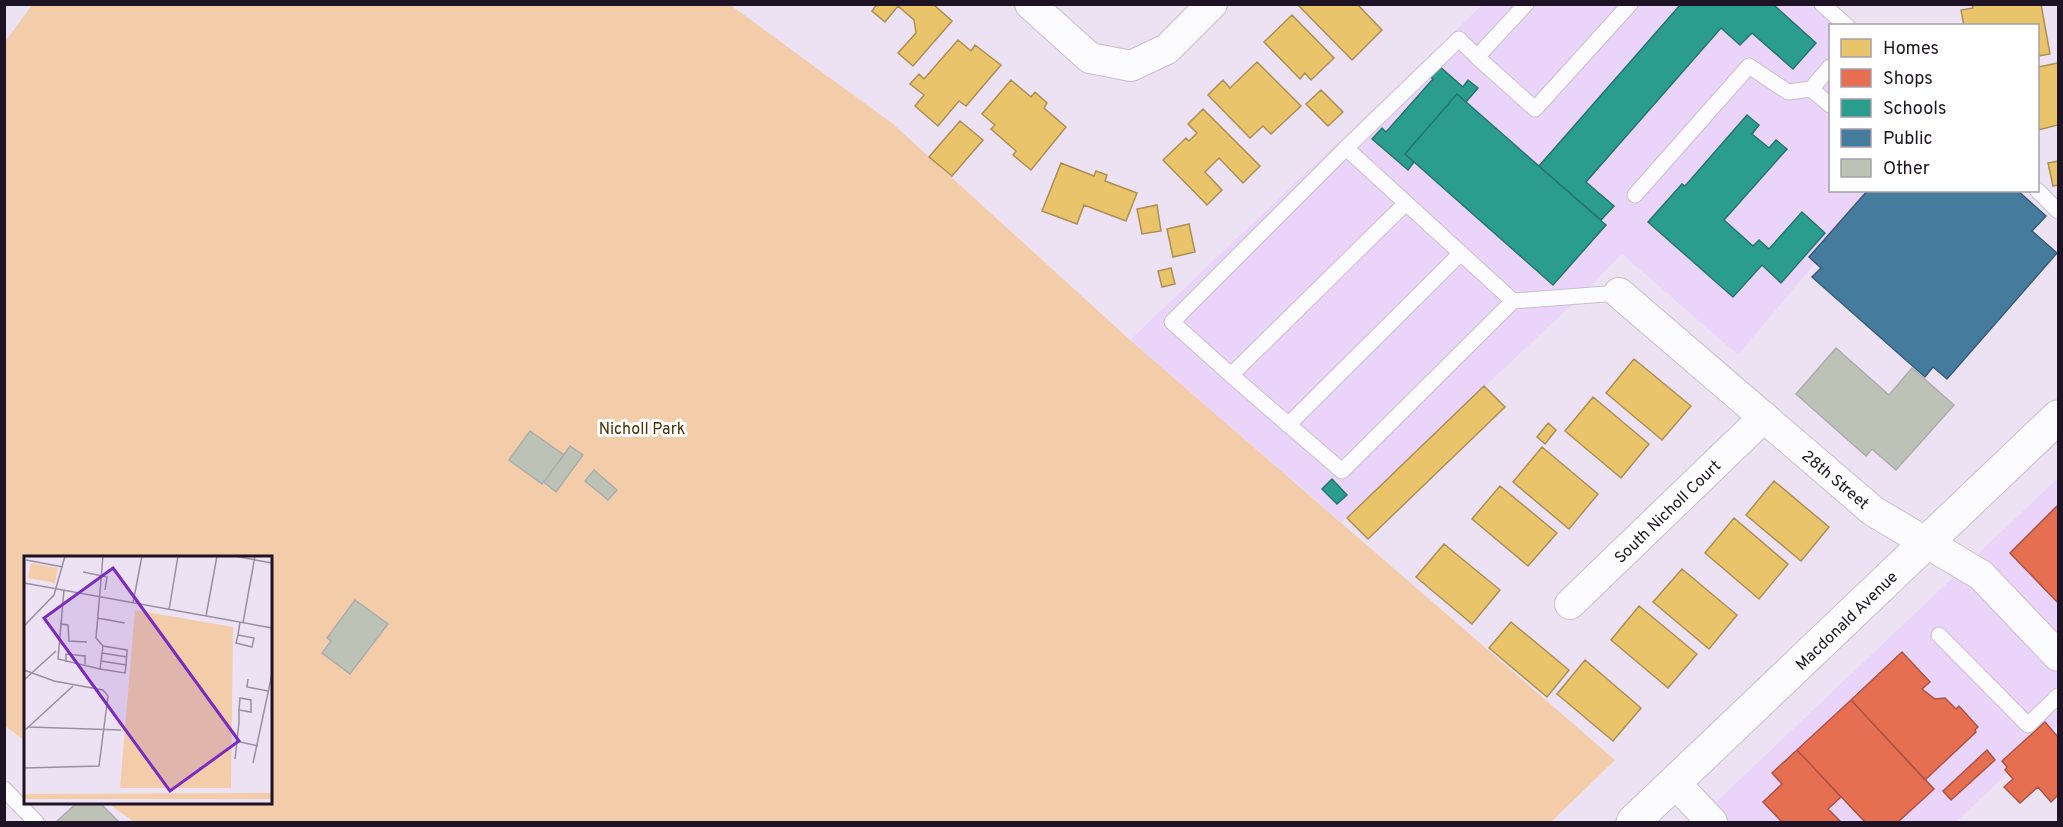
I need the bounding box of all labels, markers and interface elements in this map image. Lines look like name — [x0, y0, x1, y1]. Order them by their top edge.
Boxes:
legend — [1829, 24, 2039, 192]
text: Homes — [1883, 38, 1939, 61]
text: Shops — [1883, 68, 1933, 91]
text: Schools — [1883, 98, 1946, 121]
text: Public — [1883, 128, 1933, 151]
text: Other — [1883, 158, 1930, 181]
park label: Nicholl Park — [599, 420, 685, 440]
street label: 28th Street — [1797, 447, 1872, 514]
street label: South Nicholl Court — [1611, 456, 1726, 568]
inset map — [24, 556, 272, 803]
street label: Macdonald Avenue — [1792, 568, 1903, 675]

